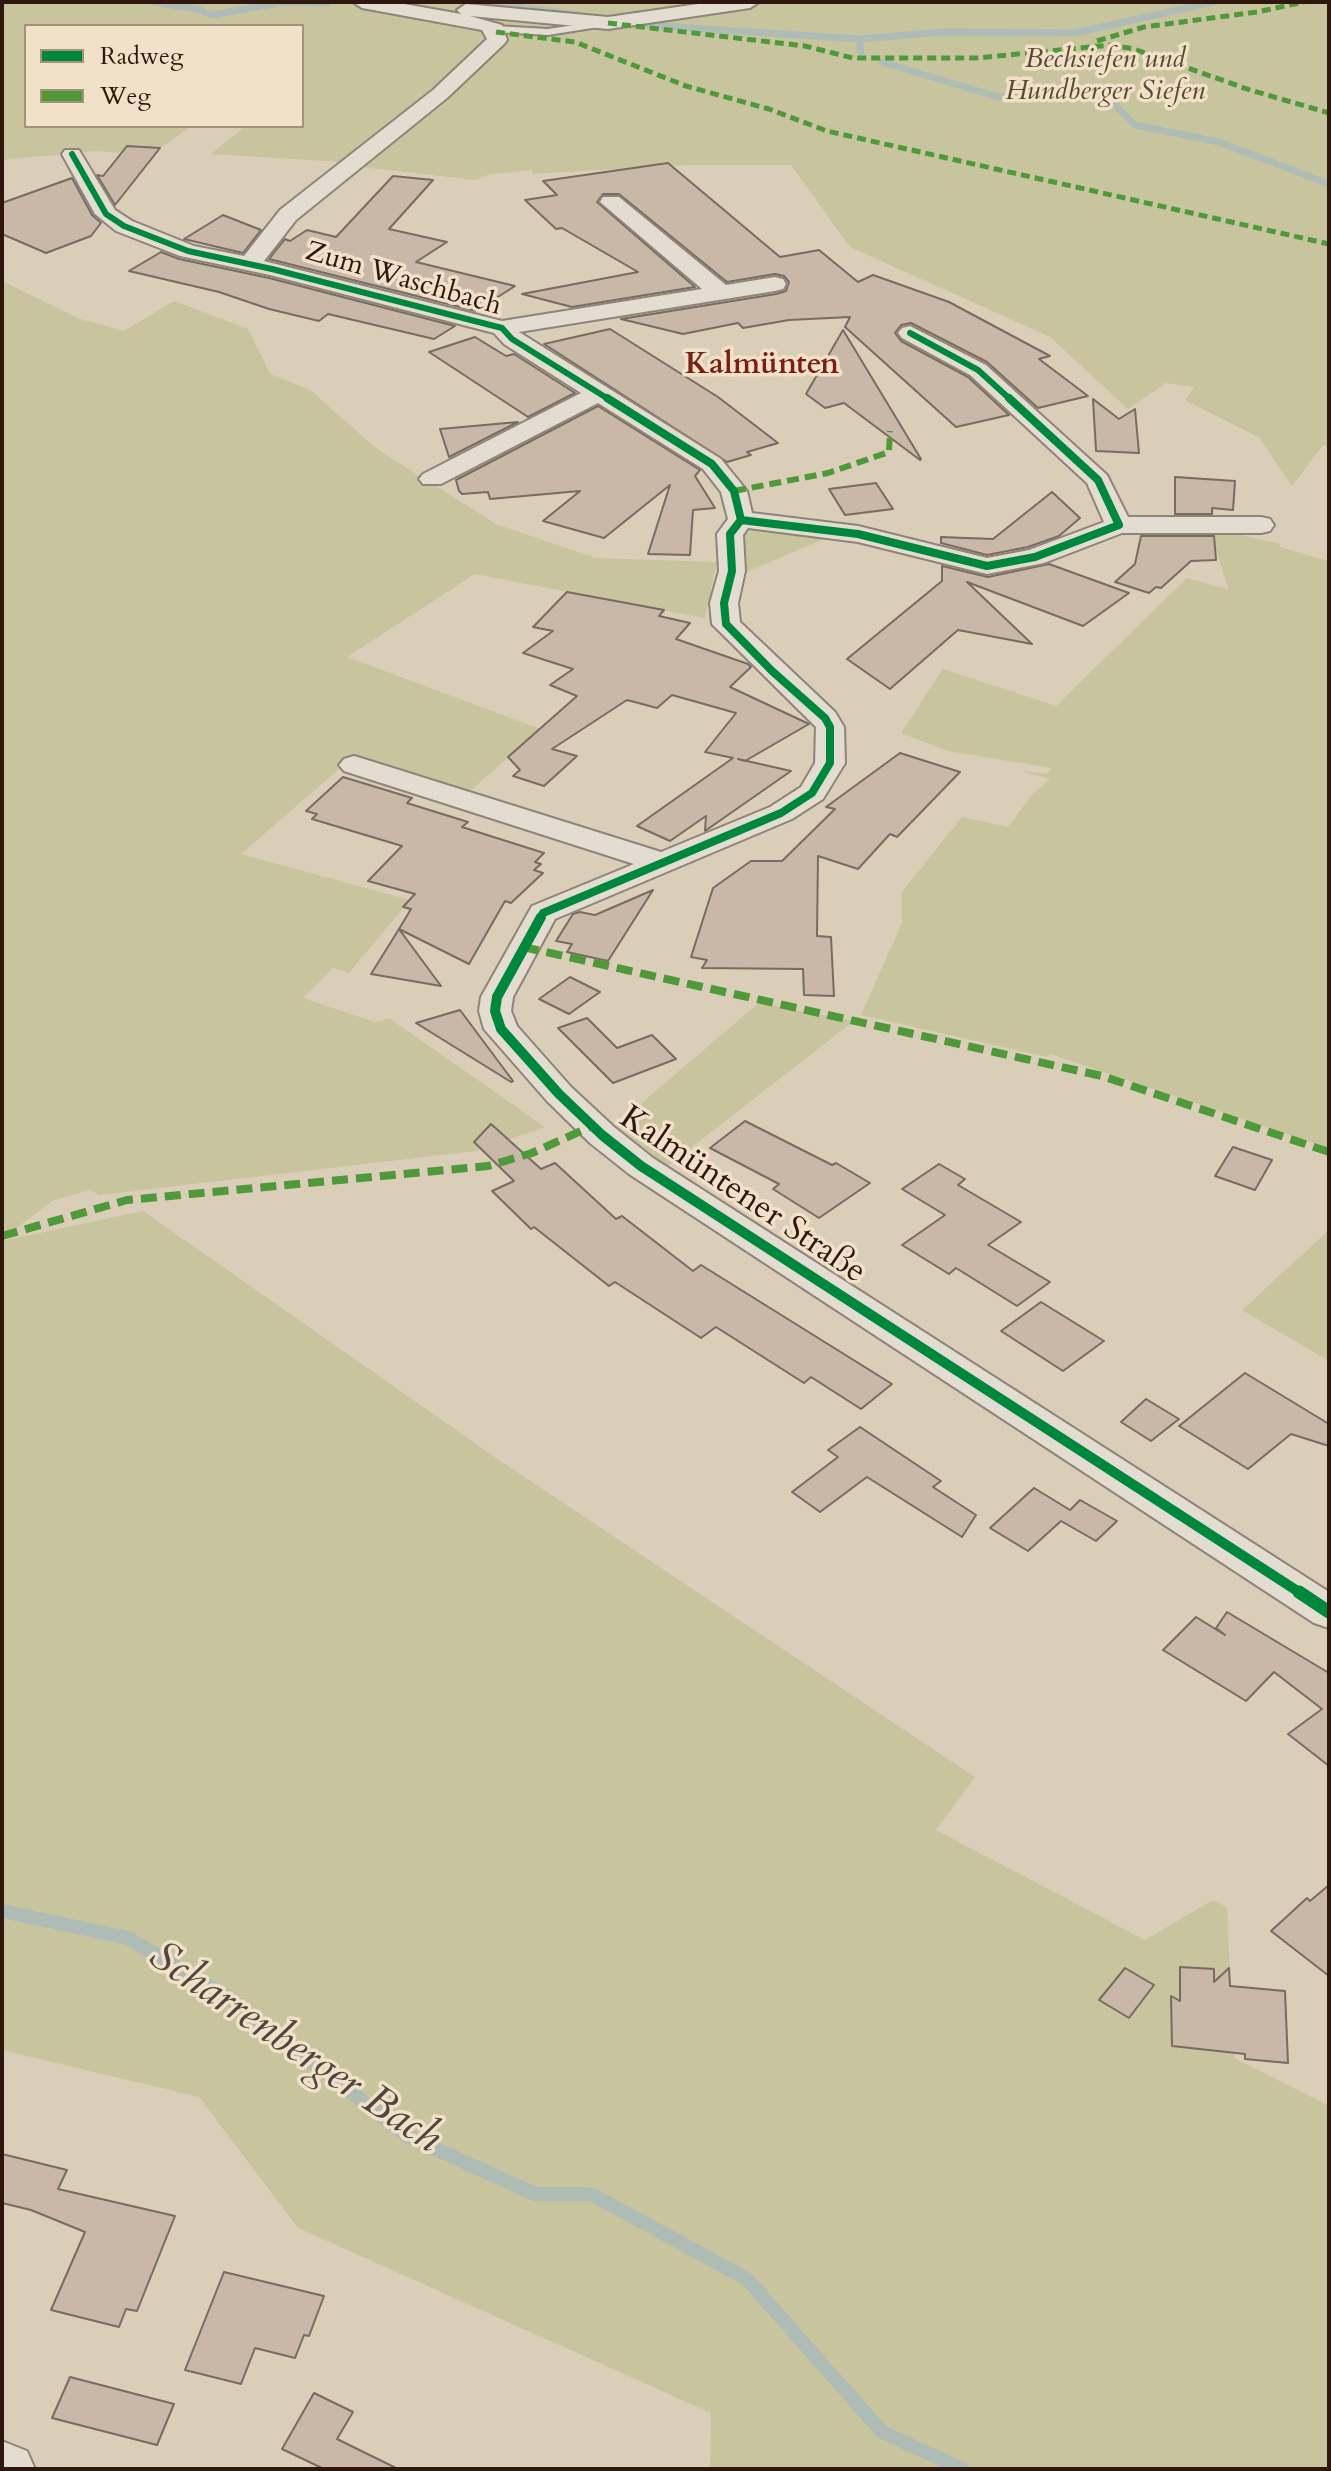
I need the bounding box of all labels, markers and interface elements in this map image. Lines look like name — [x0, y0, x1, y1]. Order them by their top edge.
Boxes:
legend — [24, 24, 304, 128]
text: Radweg — [100, 40, 183, 73]
park label: Bechsiefen und Hundberger Siefen — [1005, 44, 1205, 110]
text: Weg — [100, 80, 151, 113]
street label: Zum Waschbach — [301, 236, 505, 324]
district label: Kalmünten — [685, 348, 839, 384]
street label: Kalmüntener Straße — [611, 1098, 873, 1294]
water label: Scharrenberger Bach — [138, 1932, 450, 2166]

